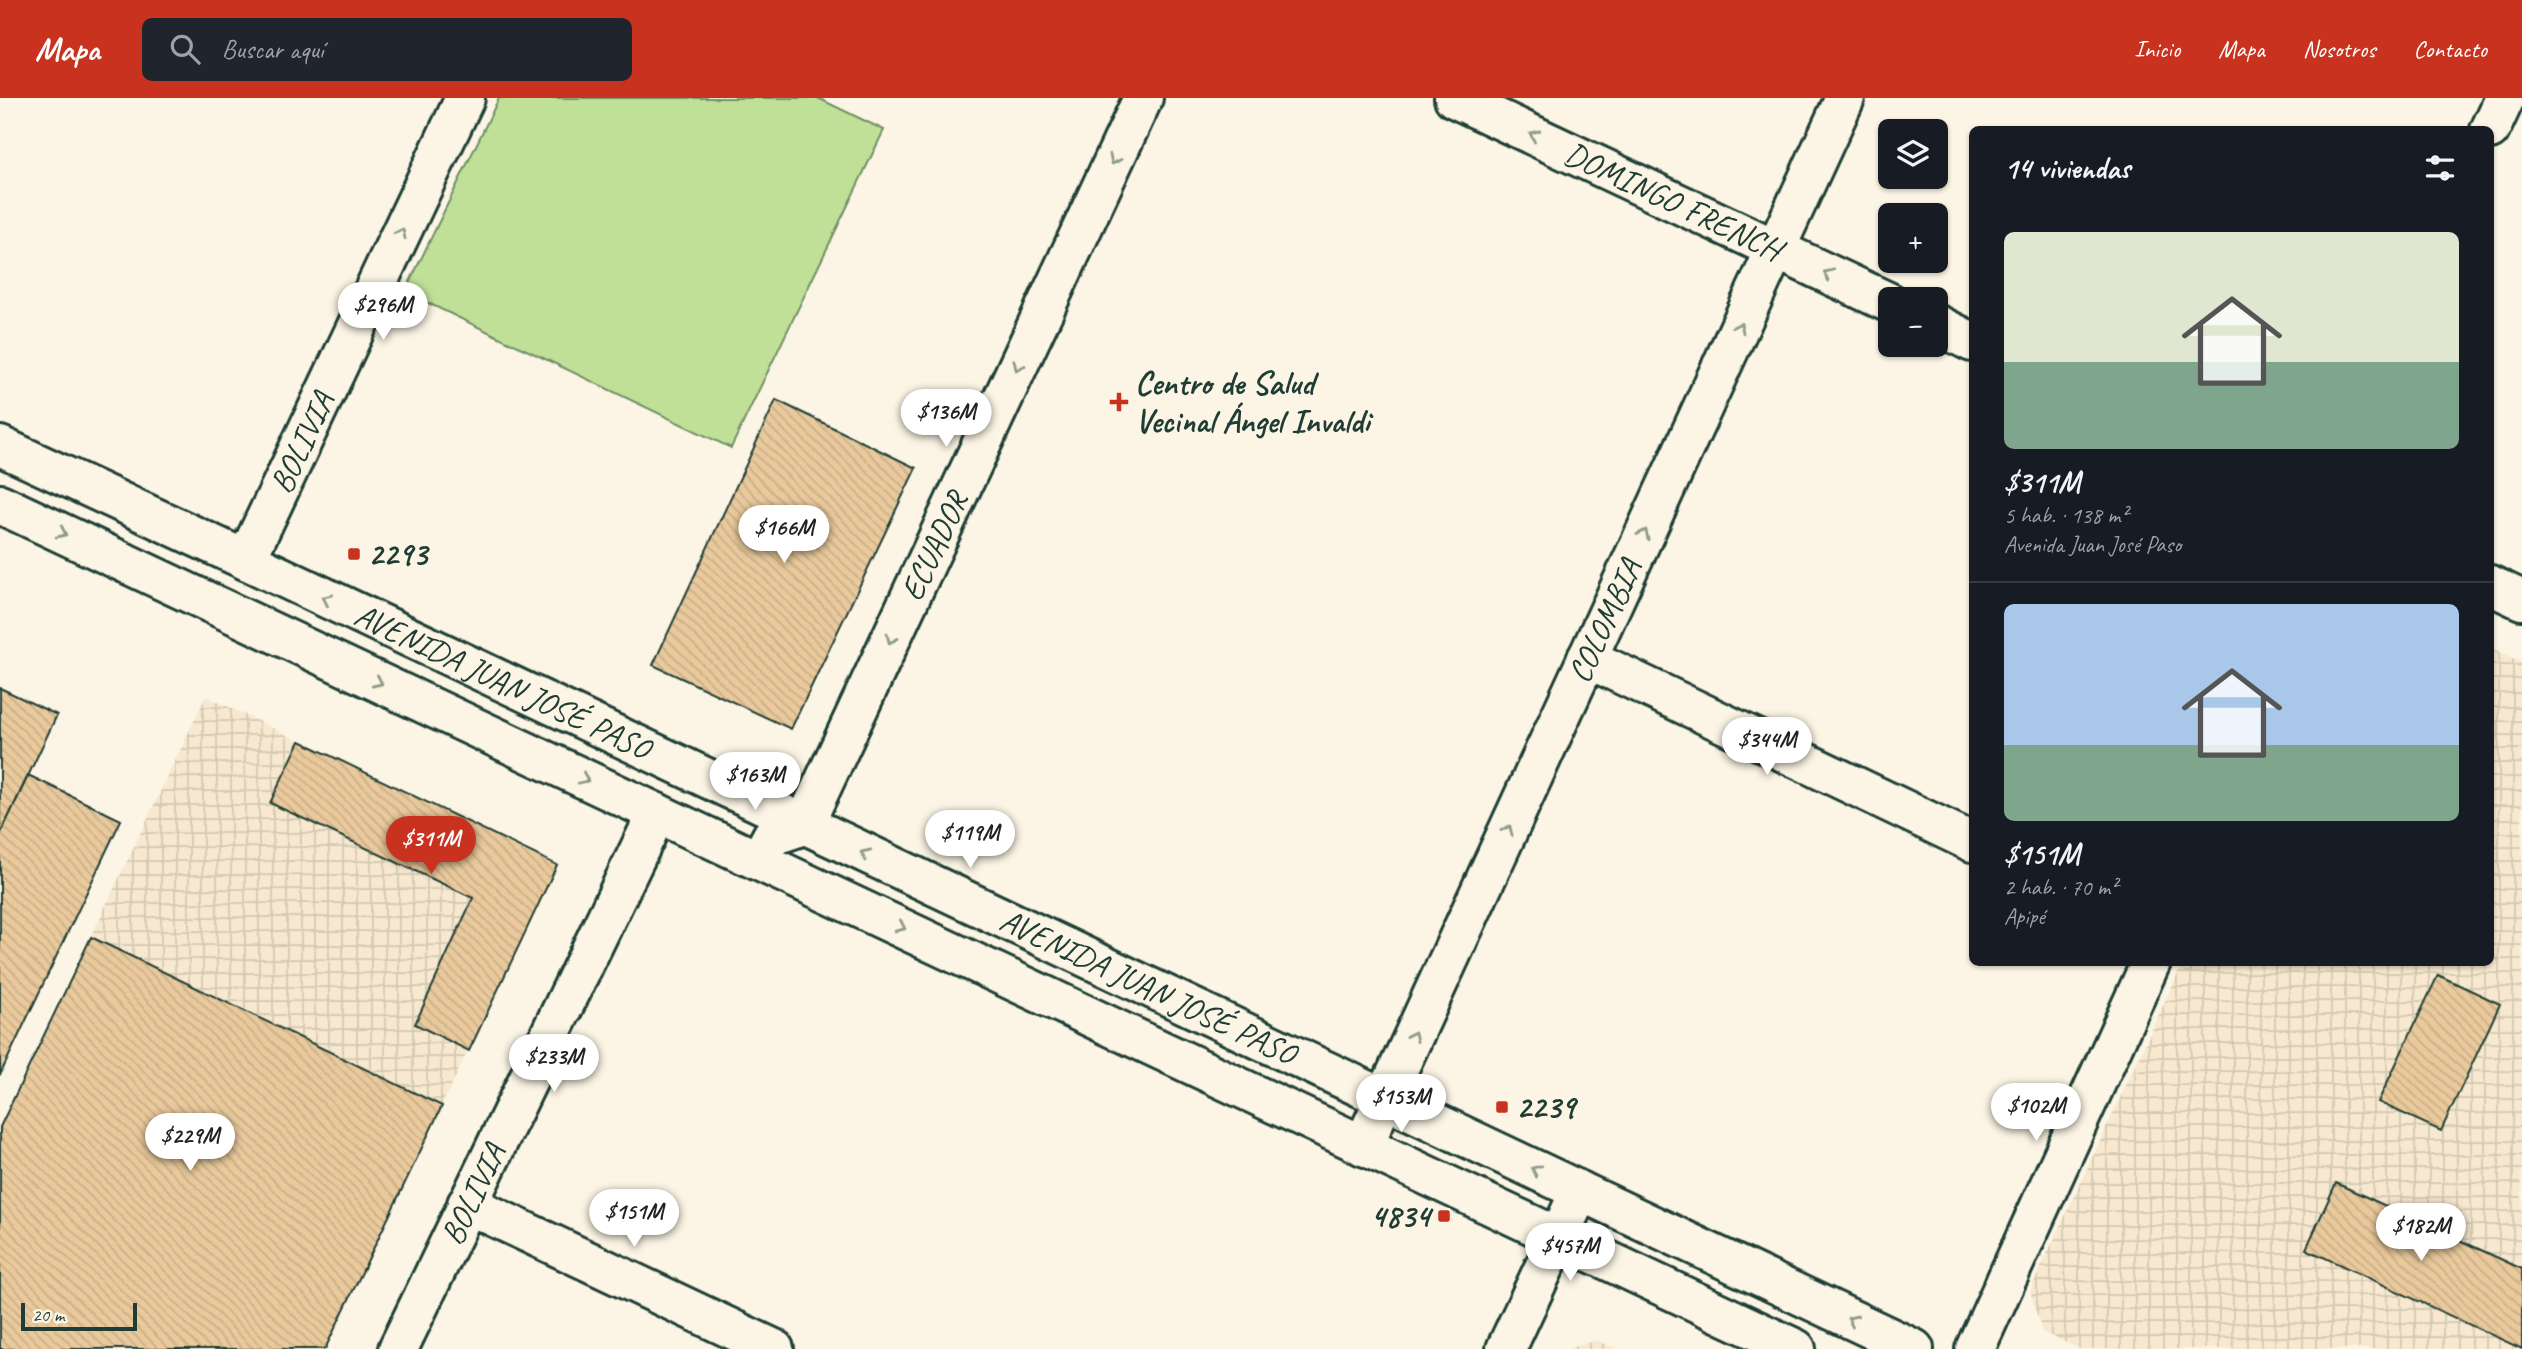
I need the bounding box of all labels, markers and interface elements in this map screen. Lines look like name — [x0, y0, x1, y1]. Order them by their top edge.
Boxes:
search box — [142, 18, 632, 81]
text: Mapa — [35, 28, 100, 70]
icon: search — [166, 30, 204, 68]
text: Buscar aquí — [222, 33, 324, 66]
text: Inicio — [2134, 34, 2180, 64]
text: Mapa — [2218, 34, 2265, 64]
text: Nosotros — [2303, 34, 2375, 64]
text: Contacto — [2413, 34, 2487, 64]
map controls — [1878, 119, 1948, 357]
button: layers — [1878, 119, 1948, 189]
one-way arrow — [1529, 130, 1541, 144]
street label: DOMINGO FRENCH — [1558, 132, 1793, 272]
text: 14 viviendas — [2004, 149, 2130, 187]
icon: filters — [2421, 149, 2459, 187]
one-way arrow — [1108, 153, 1122, 165]
button: + — [1878, 203, 1948, 273]
one-way arrow — [393, 228, 407, 240]
one-way arrow — [1823, 268, 1835, 282]
icon: home — [2169, 278, 2295, 404]
pin: $296M — [334, 282, 432, 342]
button: − — [1878, 287, 1948, 357]
text: $296M — [354, 290, 412, 319]
one-way arrow — [1731, 322, 1745, 334]
one-way arrow — [1012, 359, 1026, 371]
place label: Centro de Salud Vecinal Ángel Invaldi — [1135, 362, 1374, 442]
street label: BOLIVIA — [260, 384, 344, 500]
pin: $136M — [897, 390, 995, 449]
marker: Centro de Salud Vecinal Ángel Invaldi — [1109, 392, 1129, 412]
text: $136M — [917, 397, 975, 426]
text: $311M — [2004, 463, 2080, 501]
street label: ECUADOR — [891, 482, 979, 607]
text: 5 hab. · 138 m² — [2004, 501, 2128, 530]
pin: $166M — [735, 505, 833, 565]
text: $166M — [754, 513, 814, 542]
one-way arrow — [55, 525, 67, 539]
one-way arrow — [1636, 529, 1650, 541]
text: Avenida Juan José Paso — [2004, 530, 2181, 559]
place label: 2293 — [368, 533, 430, 575]
marker: 2293 — [346, 546, 362, 562]
street label: COLOMBIA — [1558, 551, 1652, 689]
one-way arrow — [322, 593, 334, 607]
street label: AVENIDA JUAN JOSÉ PASO — [348, 593, 661, 771]
one-way arrow — [885, 632, 899, 644]
icon: home — [2169, 650, 2295, 776]
one-way arrow — [371, 674, 384, 688]
pin: $344M — [1718, 718, 1816, 777]
text: $344M — [1738, 725, 1796, 754]
pin: $163M — [706, 752, 804, 812]
text: $163M — [726, 760, 784, 789]
one-way arrow — [577, 771, 589, 785]
pin: $119M — [921, 810, 1019, 870]
pin: $311M — [382, 816, 480, 876]
text: $119M — [941, 818, 999, 847]
text: $311M — [402, 824, 460, 853]
one-way arrow — [1500, 824, 1514, 837]
text: $151M — [2004, 835, 2079, 873]
one-way arrow — [860, 848, 872, 862]
text: 2 hab. · 70 m² — [2004, 873, 2117, 902]
street label: AVENIDA JUAN JOSÉ PASO — [993, 899, 1306, 1076]
text: Apipé — [2004, 902, 2045, 931]
one-way arrow — [894, 919, 906, 933]
one-way arrow — [1405, 1031, 1419, 1043]
pin: $233M — [505, 1034, 603, 1094]
text: $233M — [525, 1042, 583, 1071]
pin: $153M — [1352, 1074, 1450, 1134]
text: $153M — [1372, 1082, 1430, 1111]
pin: $102M — [1987, 1084, 2085, 1143]
place label: 2239 — [1516, 1086, 1579, 1128]
text: $102M — [2007, 1091, 2065, 1120]
marker: 2239 — [1494, 1099, 1510, 1115]
pin: $229M — [141, 1114, 239, 1173]
text: $229M — [161, 1121, 219, 1150]
street label: BOLIVIA — [431, 1136, 516, 1251]
one-way arrow — [1531, 1164, 1543, 1178]
pin: $151M — [585, 1190, 683, 1249]
place label: 4834 — [1371, 1195, 1434, 1237]
text: $151M — [605, 1197, 663, 1226]
pin: $182M — [2372, 1204, 2470, 1263]
marker: 4834 — [1436, 1208, 1452, 1224]
text: $182M — [2392, 1211, 2450, 1240]
pin: $457M — [1521, 1224, 1619, 1283]
text: $457M — [1541, 1231, 1599, 1260]
scale bar — [21, 1300, 136, 1332]
text: 20 m — [32, 1303, 64, 1327]
one-way arrow — [1847, 1314, 1859, 1328]

